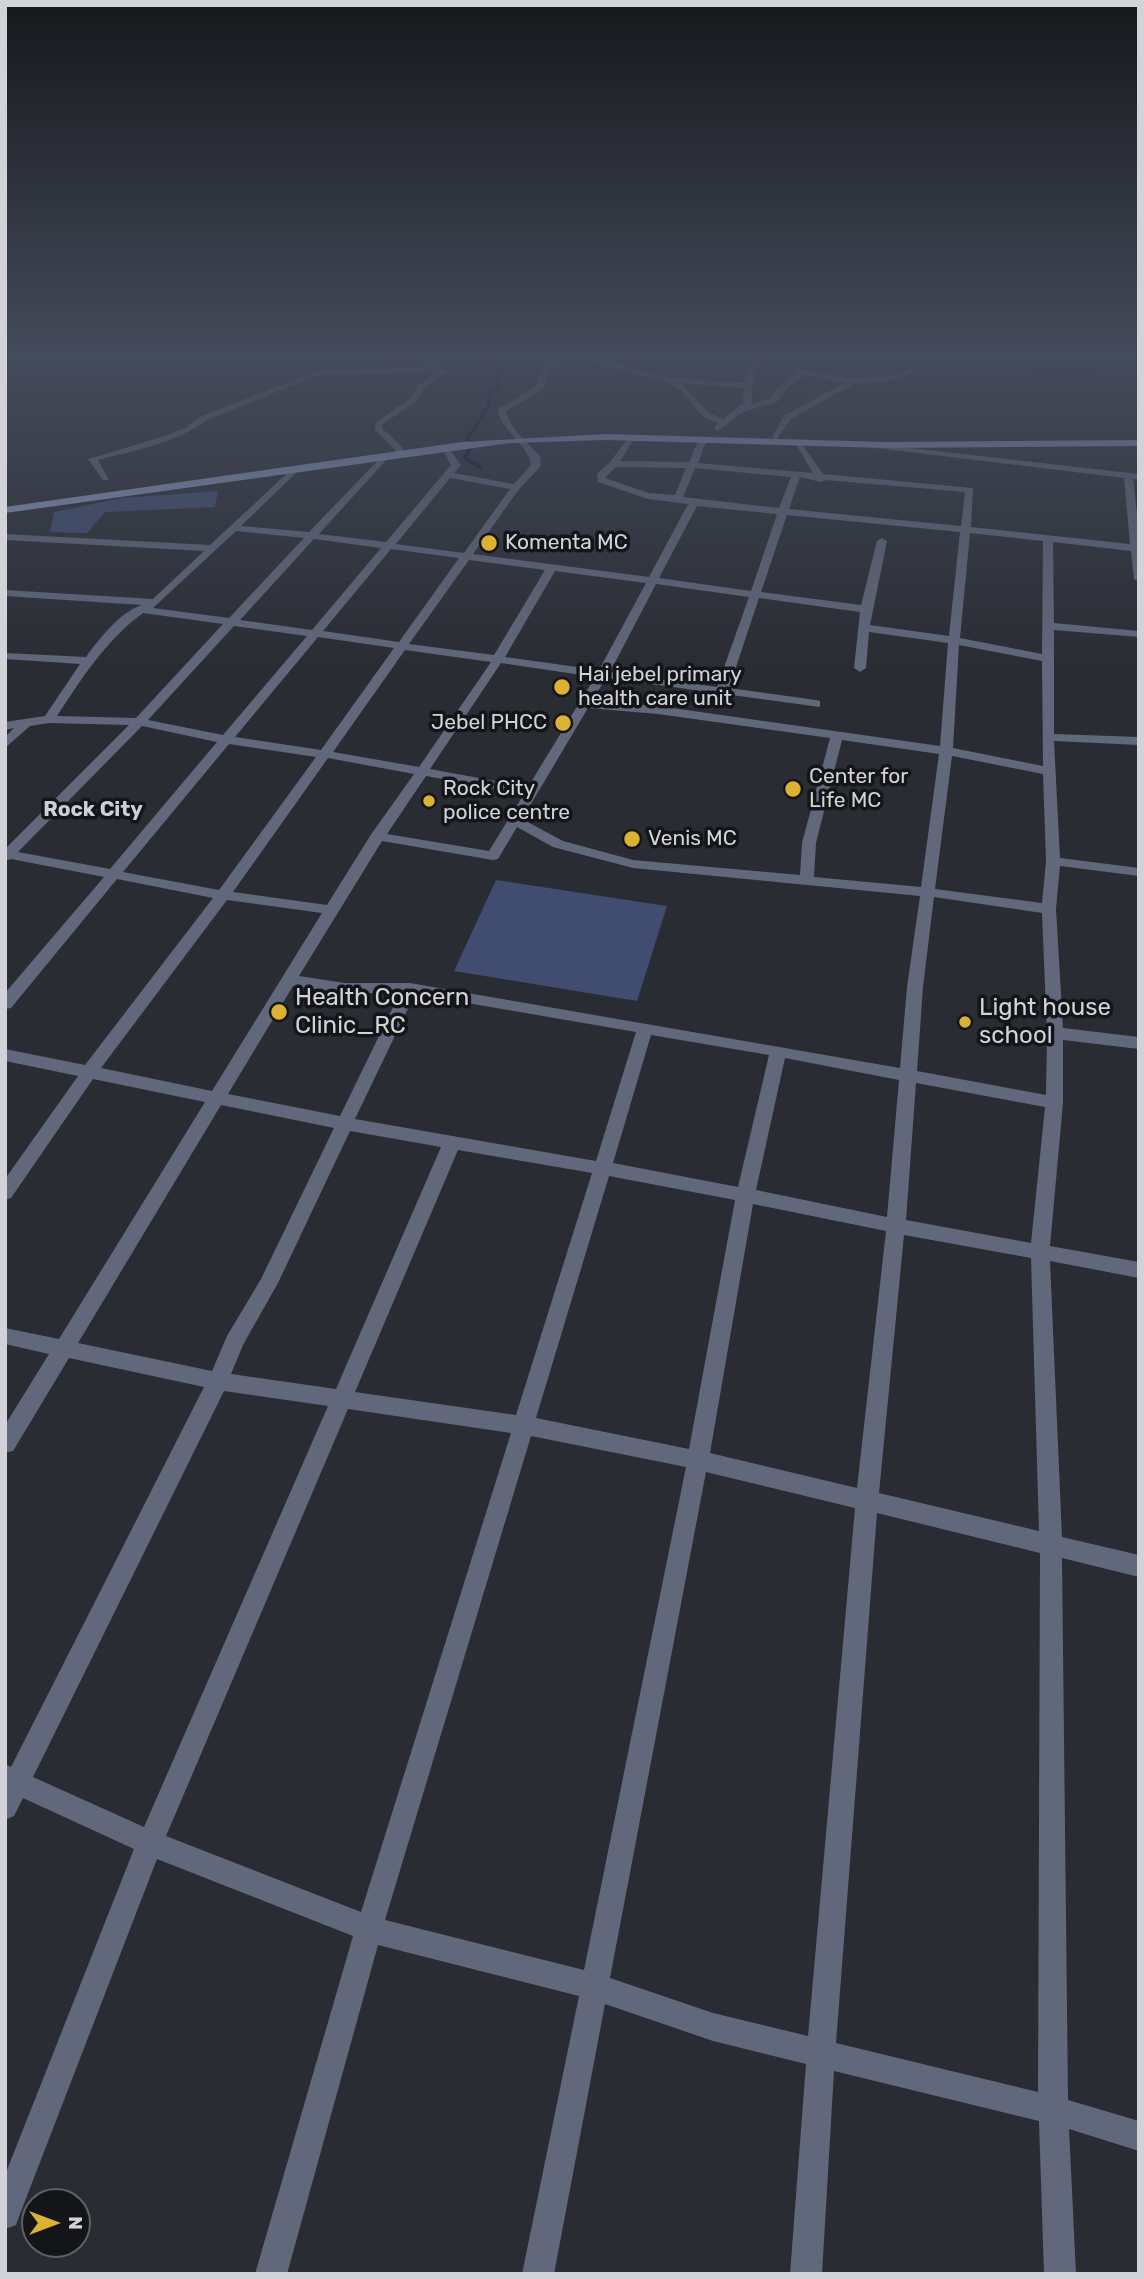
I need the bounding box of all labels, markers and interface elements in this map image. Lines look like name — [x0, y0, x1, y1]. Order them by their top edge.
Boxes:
place label: Komenta MC — [505, 530, 628, 556]
marker: Komenta MC — [479, 533, 499, 553]
place label: Hai jebel primary health care unit — [578, 662, 742, 712]
marker: Hai jebel primary health care unit — [552, 677, 572, 697]
place label: Jebel PHCC — [431, 710, 547, 736]
marker: Jebel PHCC — [553, 713, 573, 733]
place label: Center for Life MC — [809, 764, 908, 814]
place label: Rock City police centre — [443, 776, 570, 826]
marker: Center for Life MC — [783, 779, 803, 799]
marker: Rock City police centre — [421, 793, 437, 809]
district label: Rock City — [43, 797, 143, 823]
place label: Venis MC — [648, 826, 737, 852]
marker: Venis MC — [622, 829, 642, 849]
place label: Health Concern Clinic_RC — [295, 984, 469, 1040]
place label: Light house school — [979, 994, 1111, 1050]
marker: Health Concern Clinic_RC — [269, 1002, 289, 1022]
marker: Light house school — [957, 1014, 973, 1030]
north arrow — [21, 2188, 91, 2258]
text: N — [64, 2216, 87, 2230]

